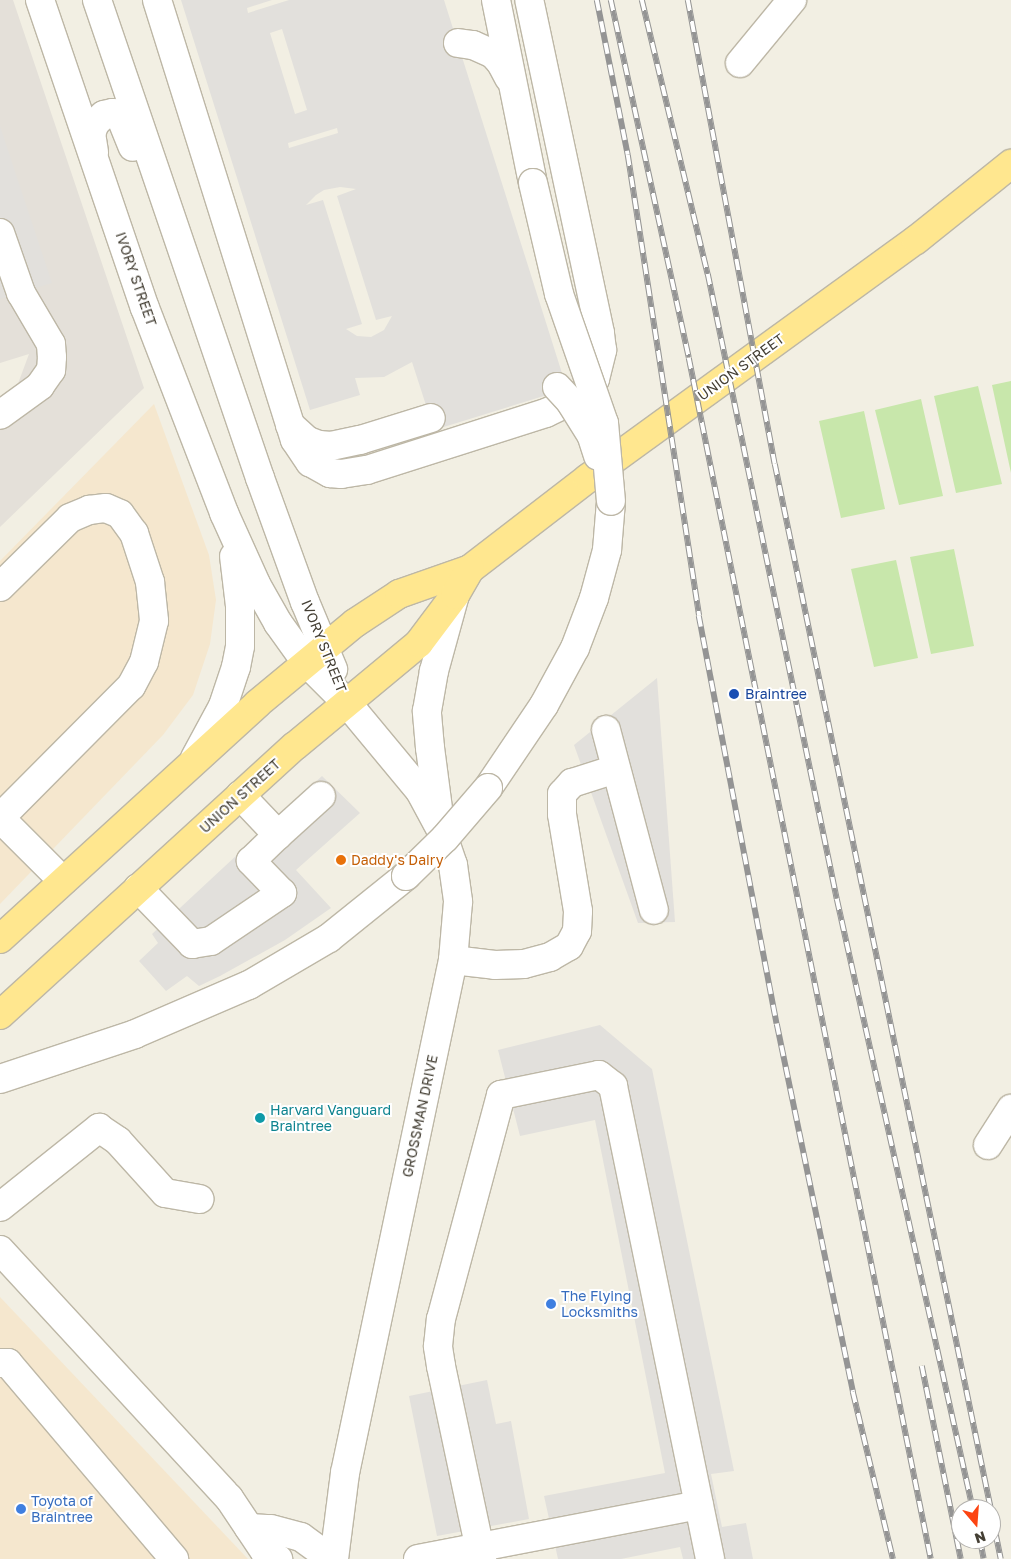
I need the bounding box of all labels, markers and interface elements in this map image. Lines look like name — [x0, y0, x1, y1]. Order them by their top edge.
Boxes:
street label: IVORY STREET — [112, 230, 160, 328]
street label: UNION STREET — [695, 330, 787, 404]
street label: IVORY STREET — [298, 597, 350, 695]
place label: Braintree — [745, 686, 807, 702]
marker: Braintree — [727, 687, 741, 701]
street label: UNION STREET — [196, 755, 284, 837]
place label: Daddy's Dairy — [351, 852, 444, 868]
marker: Daddy's Dairy — [335, 854, 347, 866]
street label: GROSSMAN DRIVE — [399, 1053, 441, 1179]
place label: Harvard Vanguard Braintree — [270, 1102, 391, 1134]
marker: Harvard Vanguard Braintree — [254, 1112, 266, 1124]
place label: The Flying Locksmiths — [561, 1288, 638, 1320]
marker: The Flying Locksmiths — [545, 1298, 557, 1310]
place label: Toyota of Braintree — [31, 1493, 93, 1525]
north arrow — [951, 1499, 1001, 1549]
marker: Toyota of Braintree — [15, 1503, 27, 1515]
text: N — [973, 1528, 988, 1548]

